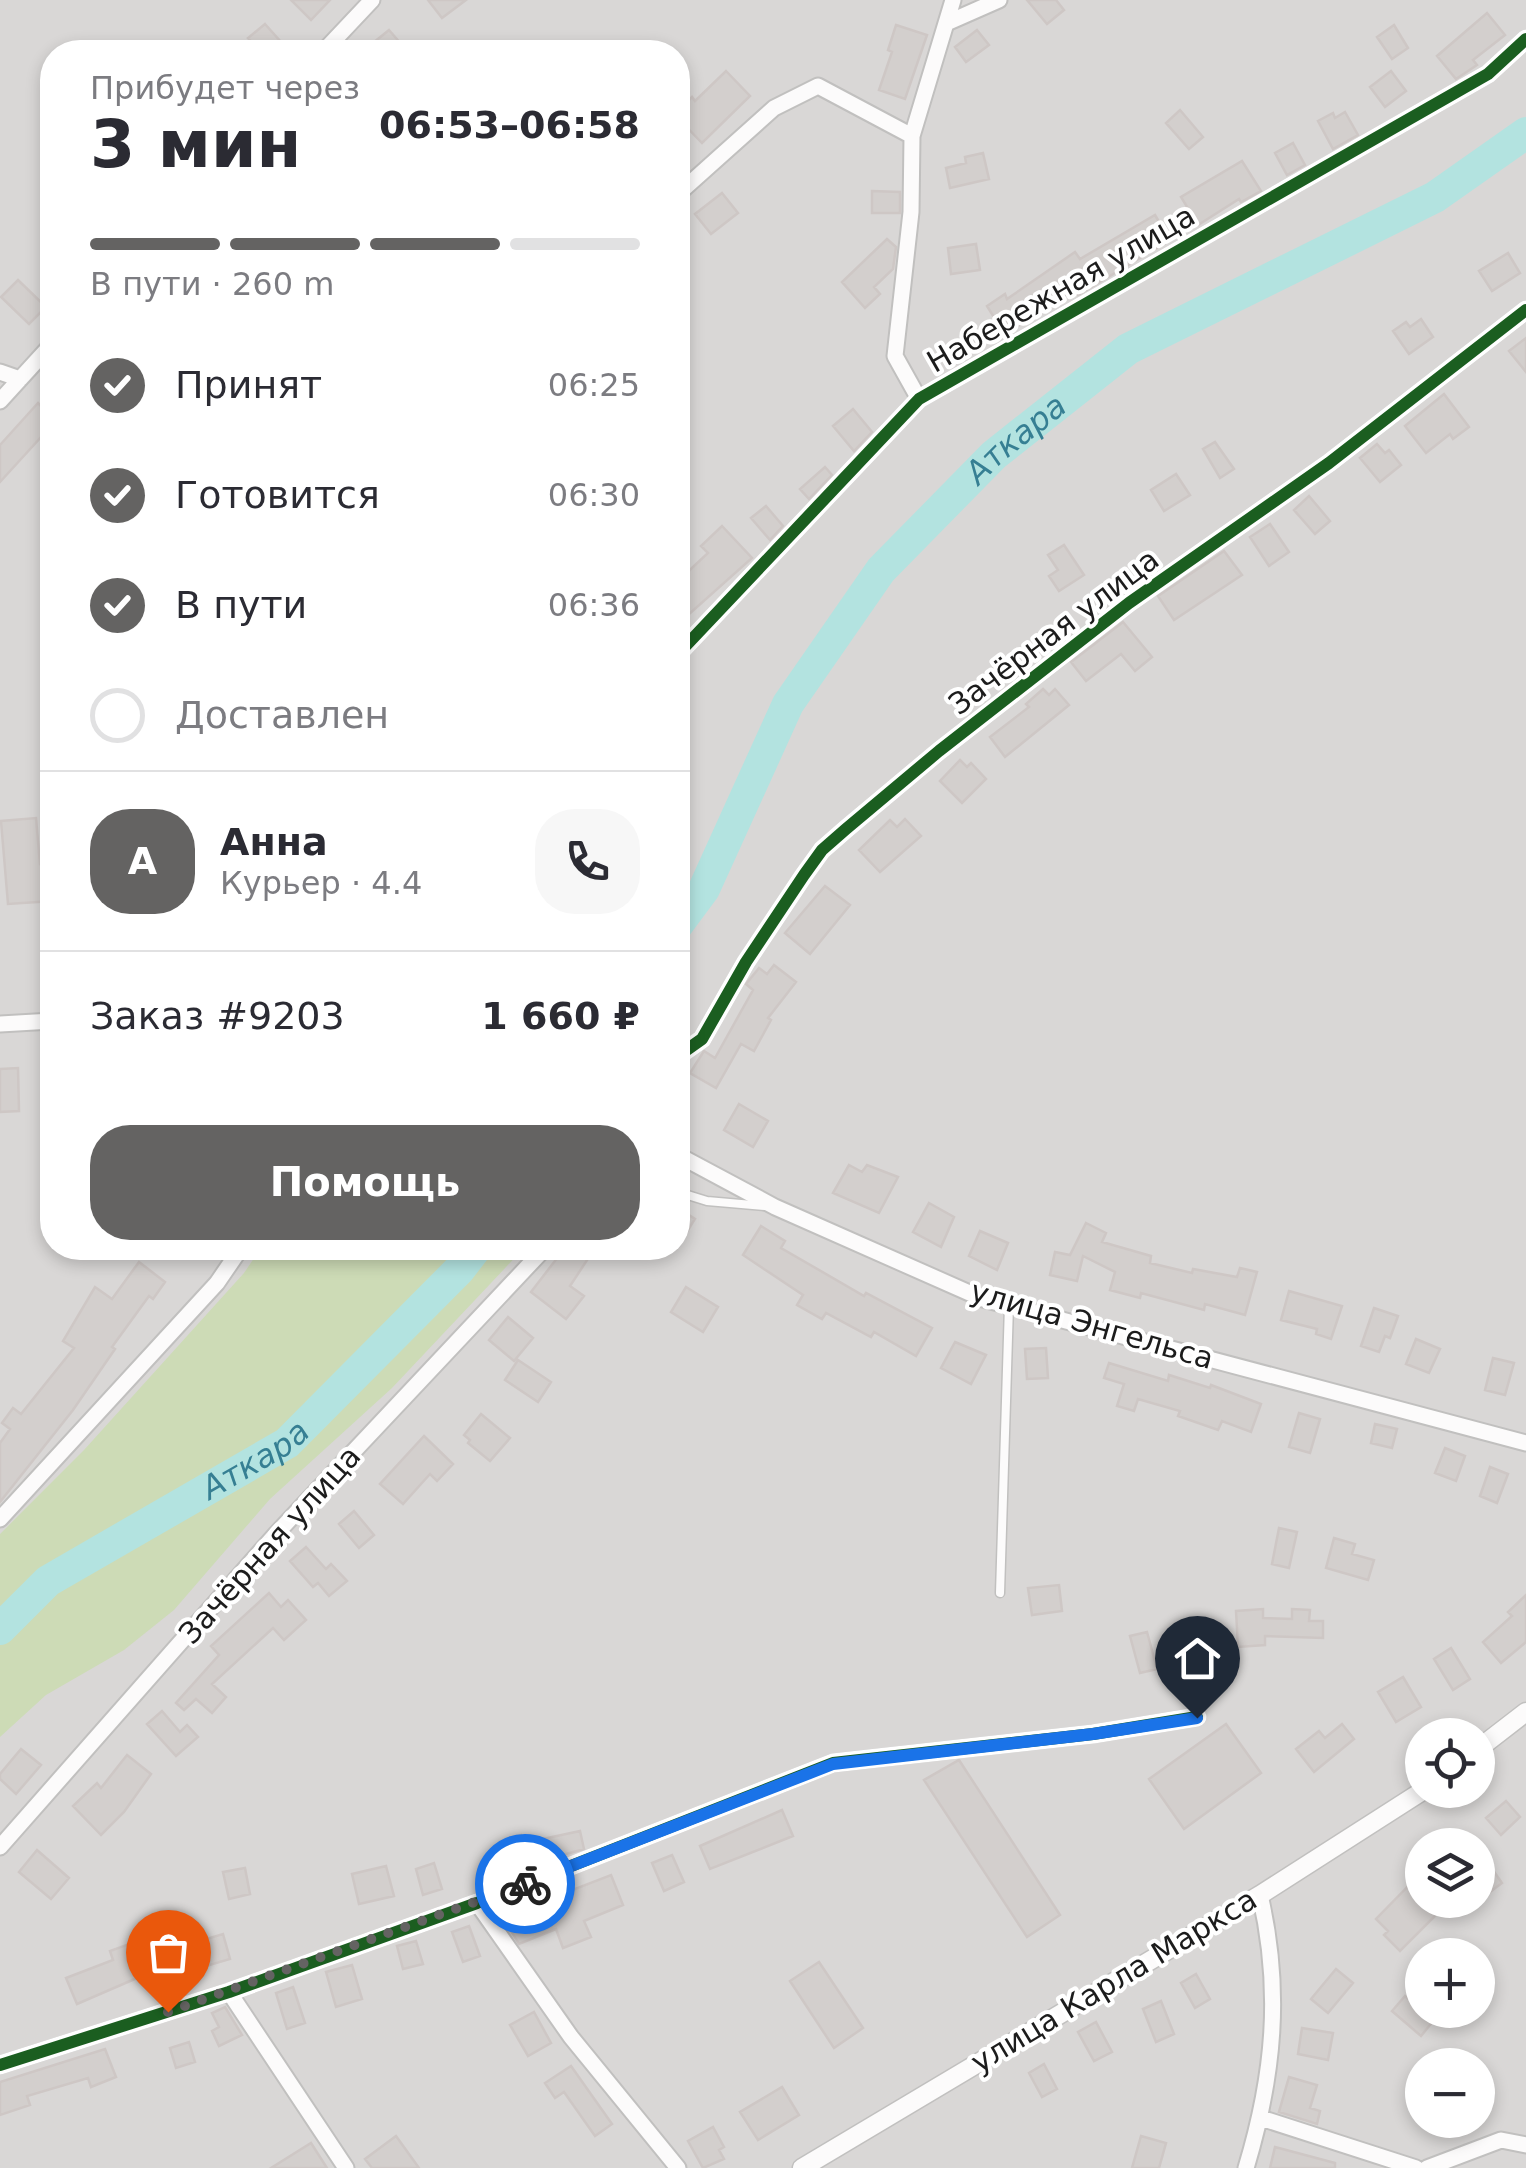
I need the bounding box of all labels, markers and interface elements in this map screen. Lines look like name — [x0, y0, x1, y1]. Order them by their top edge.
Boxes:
text: Прибудет через — [90, 69, 360, 107]
text: 06:53–06:58 — [379, 103, 640, 147]
text: 3 мин — [90, 107, 301, 182]
street label: Набережная улица — [921, 198, 1201, 380]
text: В пути · 260 m — [90, 265, 334, 303]
icon: check — [90, 358, 145, 413]
text: Принят — [175, 363, 322, 407]
text: 06:25 — [548, 366, 640, 404]
water label: Аткара — [956, 386, 1074, 493]
icon: check — [90, 468, 145, 523]
text: Готовится — [175, 473, 380, 517]
text: 06:30 — [548, 476, 640, 514]
street label: Зачёрная улица — [942, 541, 1166, 722]
icon: check — [90, 578, 145, 633]
text: В пути — [175, 583, 307, 627]
text: 06:36 — [548, 586, 640, 624]
text: Доставлен — [175, 693, 389, 737]
button: phone — [535, 809, 640, 914]
text: Анна — [220, 820, 328, 864]
text: А — [128, 839, 157, 883]
text: Курьер · 4.4 — [220, 864, 422, 902]
text: Заказ #9203 — [90, 994, 345, 1038]
text: 1 660 ₽ — [481, 994, 640, 1038]
button: Помощь — [90, 1125, 640, 1240]
street label: улица Энгельса — [967, 1273, 1218, 1376]
water label: Аткара — [193, 1413, 317, 1508]
street label: Зачёрная улица — [172, 1439, 367, 1651]
pin — [1155, 1616, 1240, 1719]
icon: home — [1170, 1631, 1225, 1686]
map controls — [1405, 1718, 1495, 2138]
button: locate — [1405, 1718, 1495, 1808]
button: layers — [1405, 1828, 1495, 1918]
courier — [475, 1834, 575, 1934]
icon: bike — [498, 1857, 553, 1912]
street label: улица Карла Маркса — [965, 1881, 1263, 2080]
pin — [126, 1910, 211, 2013]
icon: bag — [141, 1925, 196, 1980]
button: + — [1405, 1938, 1495, 2028]
button: − — [1405, 2048, 1495, 2138]

